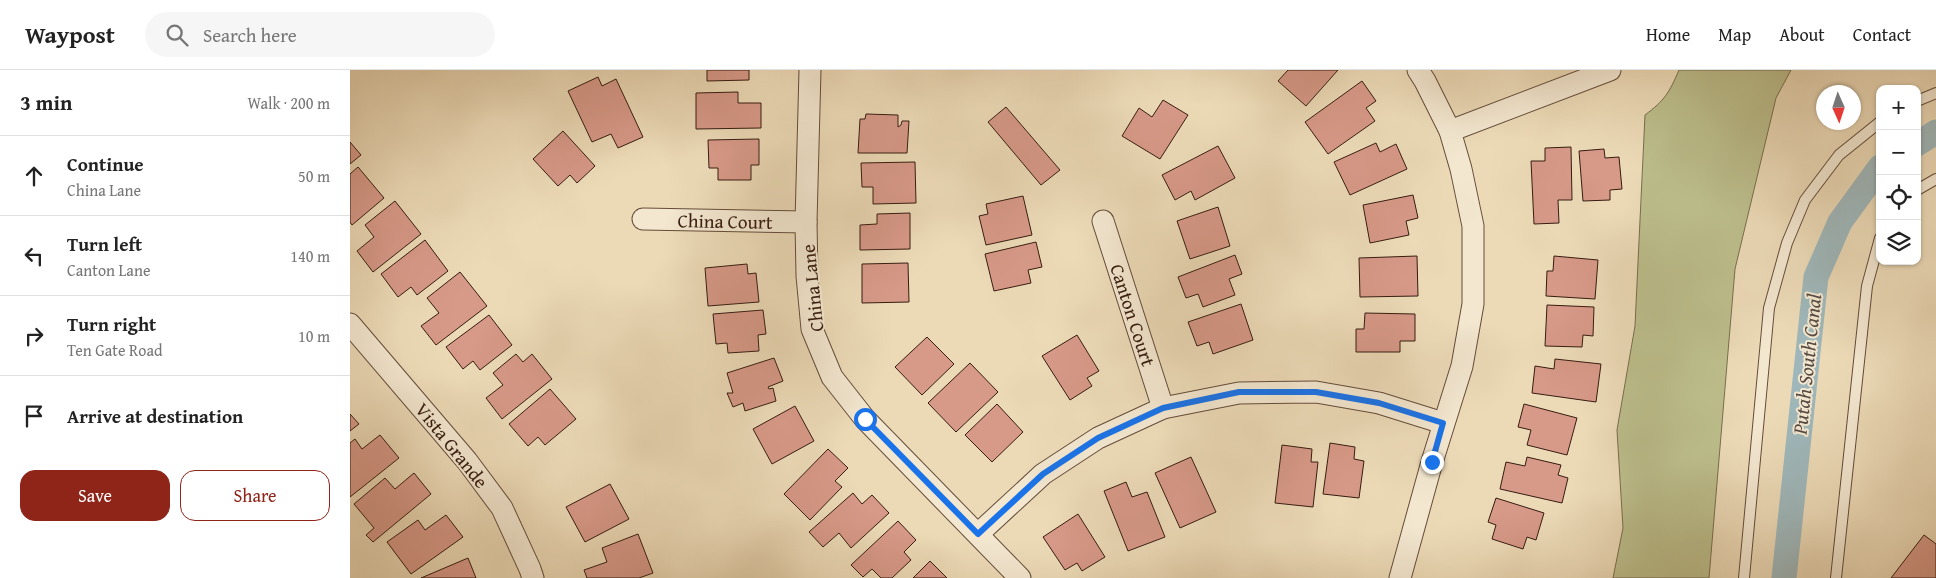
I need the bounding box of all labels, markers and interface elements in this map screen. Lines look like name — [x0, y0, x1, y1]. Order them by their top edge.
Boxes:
search box — [145, 12, 495, 57]
text: Waypost — [25, 17, 115, 52]
icon: search — [163, 21, 191, 49]
text: Search here — [203, 21, 297, 49]
text: Home — [1646, 21, 1690, 48]
text: Map — [1718, 21, 1751, 48]
text: About — [1779, 21, 1825, 48]
text: Contact — [1853, 21, 1911, 48]
north arrow — [1816, 85, 1861, 130]
map controls — [1876, 85, 1921, 265]
button: + — [1876, 85, 1921, 130]
text: 3 min — [20, 87, 72, 118]
text: Walk · 200 m — [247, 91, 330, 115]
button: − — [1876, 130, 1921, 175]
text: Continue — [67, 150, 144, 178]
icon: ahead — [20, 162, 48, 190]
text: 50 m — [298, 164, 330, 188]
button: locate — [1876, 175, 1921, 220]
text: China Lane — [67, 178, 141, 202]
street label: China Court — [677, 206, 773, 236]
button: layers — [1876, 220, 1921, 265]
text: Turn left — [67, 230, 142, 258]
icon: left — [20, 242, 48, 270]
street label: China Lane — [793, 243, 831, 333]
text: 140 m — [290, 244, 330, 268]
text: Canton Lane — [67, 258, 150, 282]
street label: Canton Court — [1103, 260, 1163, 370]
water label: Putah South Canal — [1785, 292, 1828, 437]
text: Turn right — [67, 310, 156, 338]
icon: right — [20, 322, 48, 350]
text: 10 m — [298, 324, 330, 348]
text: Ten Gate Road — [67, 338, 163, 362]
street label: Vista Grande — [409, 396, 495, 494]
icon: arrive — [20, 402, 48, 430]
text: Arrive at destination — [67, 402, 243, 430]
route start — [854, 408, 877, 431]
route end — [1421, 451, 1444, 474]
button: Save — [20, 470, 170, 521]
button: Share — [180, 470, 330, 521]

